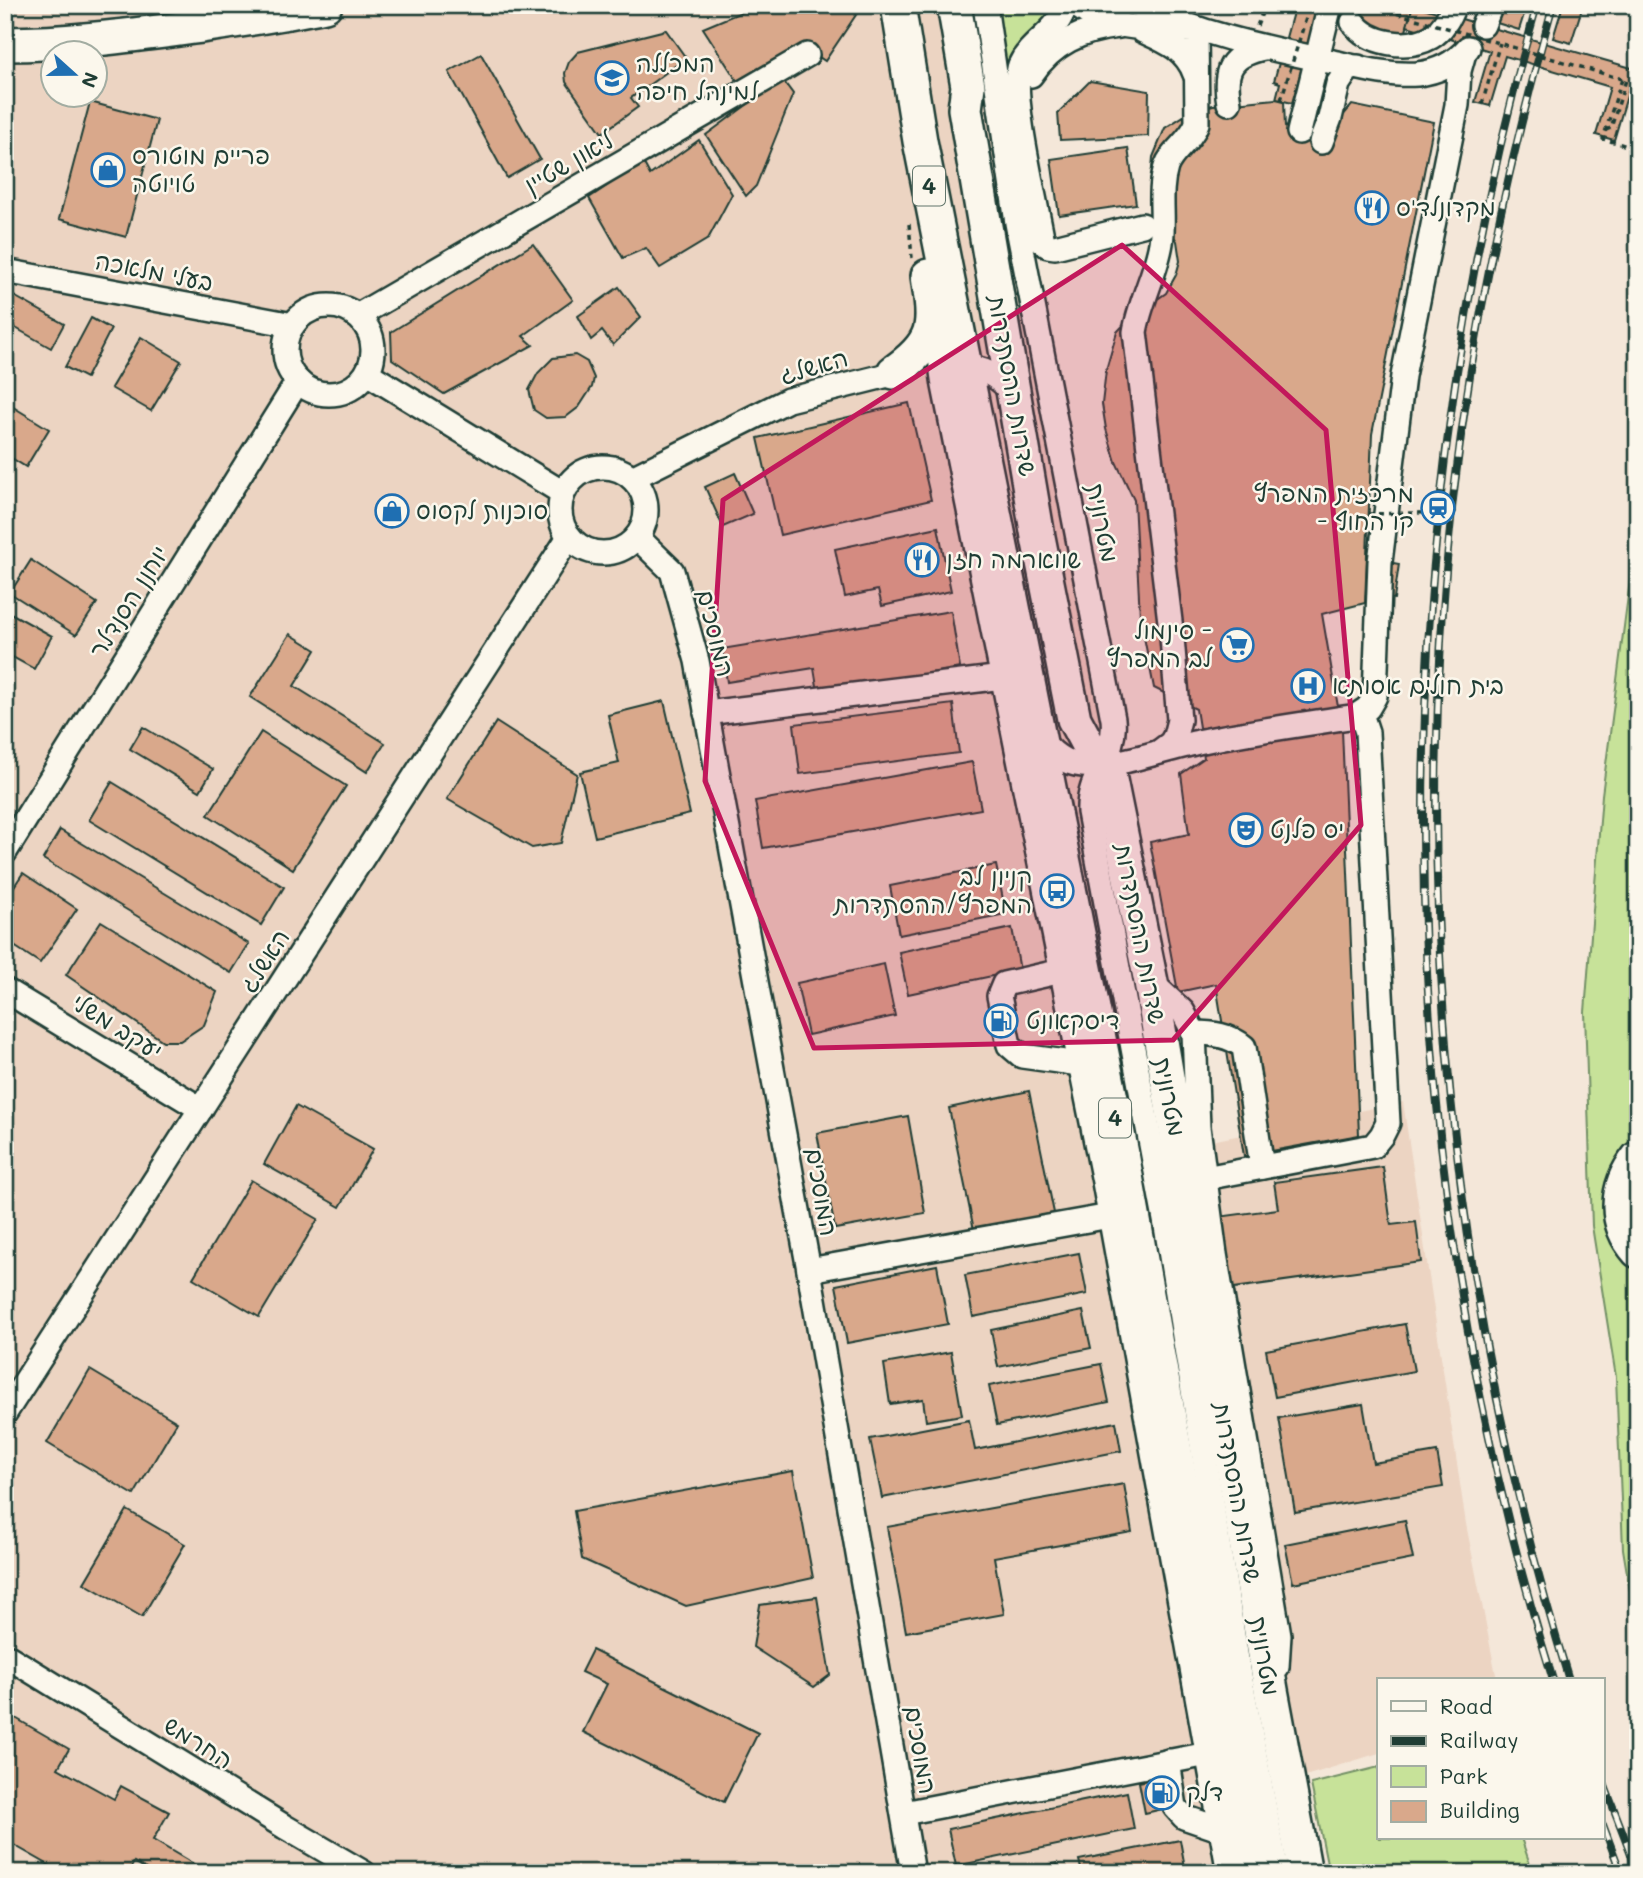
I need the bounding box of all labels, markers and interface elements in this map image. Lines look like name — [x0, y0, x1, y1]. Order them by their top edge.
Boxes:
north arrow — [38, 38, 108, 108]
place label: המכללה למינהל חיפה — [636, 47, 759, 106]
school or university icon: המכללה למינהל חיפה — [593, 59, 631, 97]
text: N — [76, 69, 105, 91]
street label: ליאון שטיין — [518, 123, 620, 200]
place label: פריים מוטורס טויוטה — [132, 139, 270, 198]
shop icon: פריים מוטורס טויוטה — [89, 151, 127, 189]
road number: 4 — [913, 167, 945, 206]
restaurant icon: מקדונלד'ס — [1353, 189, 1391, 227]
place label: מקדונלד'ס — [1396, 191, 1496, 223]
street label: בעלי מלאכה — [93, 244, 216, 297]
street label: שדרות ההסתדרות — [982, 291, 1045, 479]
street label: האשלג — [776, 341, 851, 390]
place label: מרכזית המפרץ - קו החוף — [1254, 477, 1414, 536]
street label: מטרונית — [1081, 481, 1126, 565]
station icon: מרכזית המפרץ - קו החוף — [1419, 489, 1457, 527]
shop icon: סוכנות לקסוס — [373, 492, 411, 530]
place label: סוכנות לקסוס — [416, 494, 548, 525]
street label: יוחנן הסנדלר — [81, 539, 174, 663]
restaurant icon: שווארמה חזן — [903, 541, 941, 579]
place label: שווארמה חזן — [946, 543, 1081, 574]
street label: המוסכים — [691, 586, 742, 680]
place label: סינמול - לב המפרץ — [1107, 614, 1214, 673]
supermarket icon: סינמול - לב המפרץ — [1218, 626, 1256, 664]
hospital icon: בית חולים אסותא — [1289, 667, 1327, 705]
place label: בית חולים אסותא — [1332, 669, 1504, 700]
theatre icon: יס פלנט — [1227, 811, 1265, 849]
place label: יס פלנט — [1270, 813, 1344, 844]
street label: שדרות ההסתדרות — [1108, 839, 1174, 1027]
place label: קניון לב המפרץ/ההסתדרות — [832, 860, 1032, 919]
bus stop icon: קניון לב המפרץ/ההסתדרות — [1038, 872, 1076, 910]
street label: האשלג — [232, 923, 296, 998]
street label: יעקב משלי — [67, 986, 169, 1066]
fuel station icon: דיסקאונט — [982, 1002, 1020, 1040]
place label: דיסקאונט — [1026, 1004, 1119, 1036]
street label: מטרונית — [1148, 1055, 1193, 1139]
road number: 4 — [1099, 1098, 1131, 1138]
street label: המוסכים — [799, 1145, 845, 1238]
street label: שדרות ההסתדרות — [1207, 1398, 1270, 1586]
street label: מטרונית — [1243, 1614, 1288, 1698]
legend — [1377, 1678, 1604, 1840]
text: Road — [1440, 1692, 1492, 1719]
street label: המוסכים — [898, 1703, 944, 1796]
street label: החרמש — [158, 1709, 239, 1775]
text: Railway — [1440, 1726, 1519, 1753]
text: Park — [1440, 1762, 1488, 1789]
fuel station icon: דלק — [1143, 1774, 1181, 1812]
place label: דלק — [1186, 1776, 1223, 1808]
text: Building — [1440, 1796, 1520, 1823]

